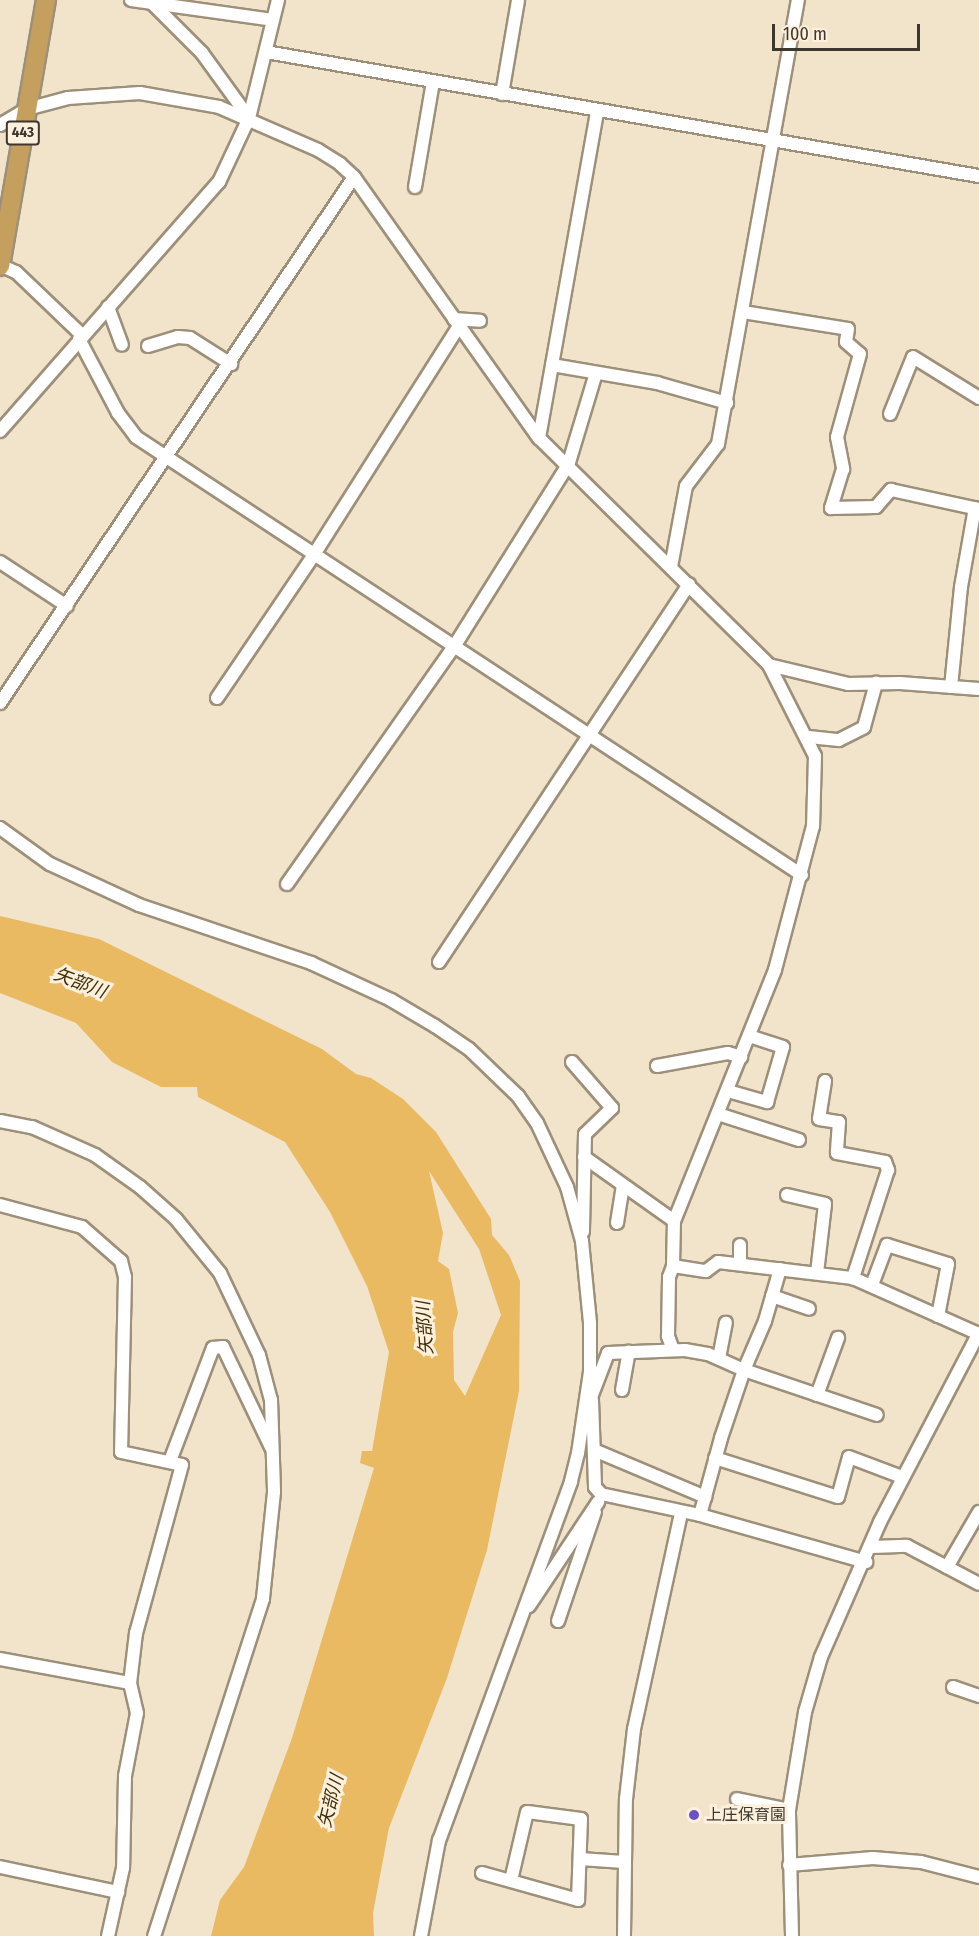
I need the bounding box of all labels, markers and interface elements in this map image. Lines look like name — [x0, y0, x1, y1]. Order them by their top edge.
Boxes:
scale bar — [775, 12, 924, 50]
text: 100 m — [783, 23, 827, 45]
road number: 443 — [5, 121, 41, 145]
water label: 矢部川 — [51, 963, 109, 1003]
water label: 矢部川 — [412, 1300, 438, 1356]
water label: 矢部川 — [314, 1772, 348, 1830]
place label: 上庄保育園 — [706, 1805, 786, 1825]
marker: 上庄保育園 — [687, 1808, 701, 1822]

